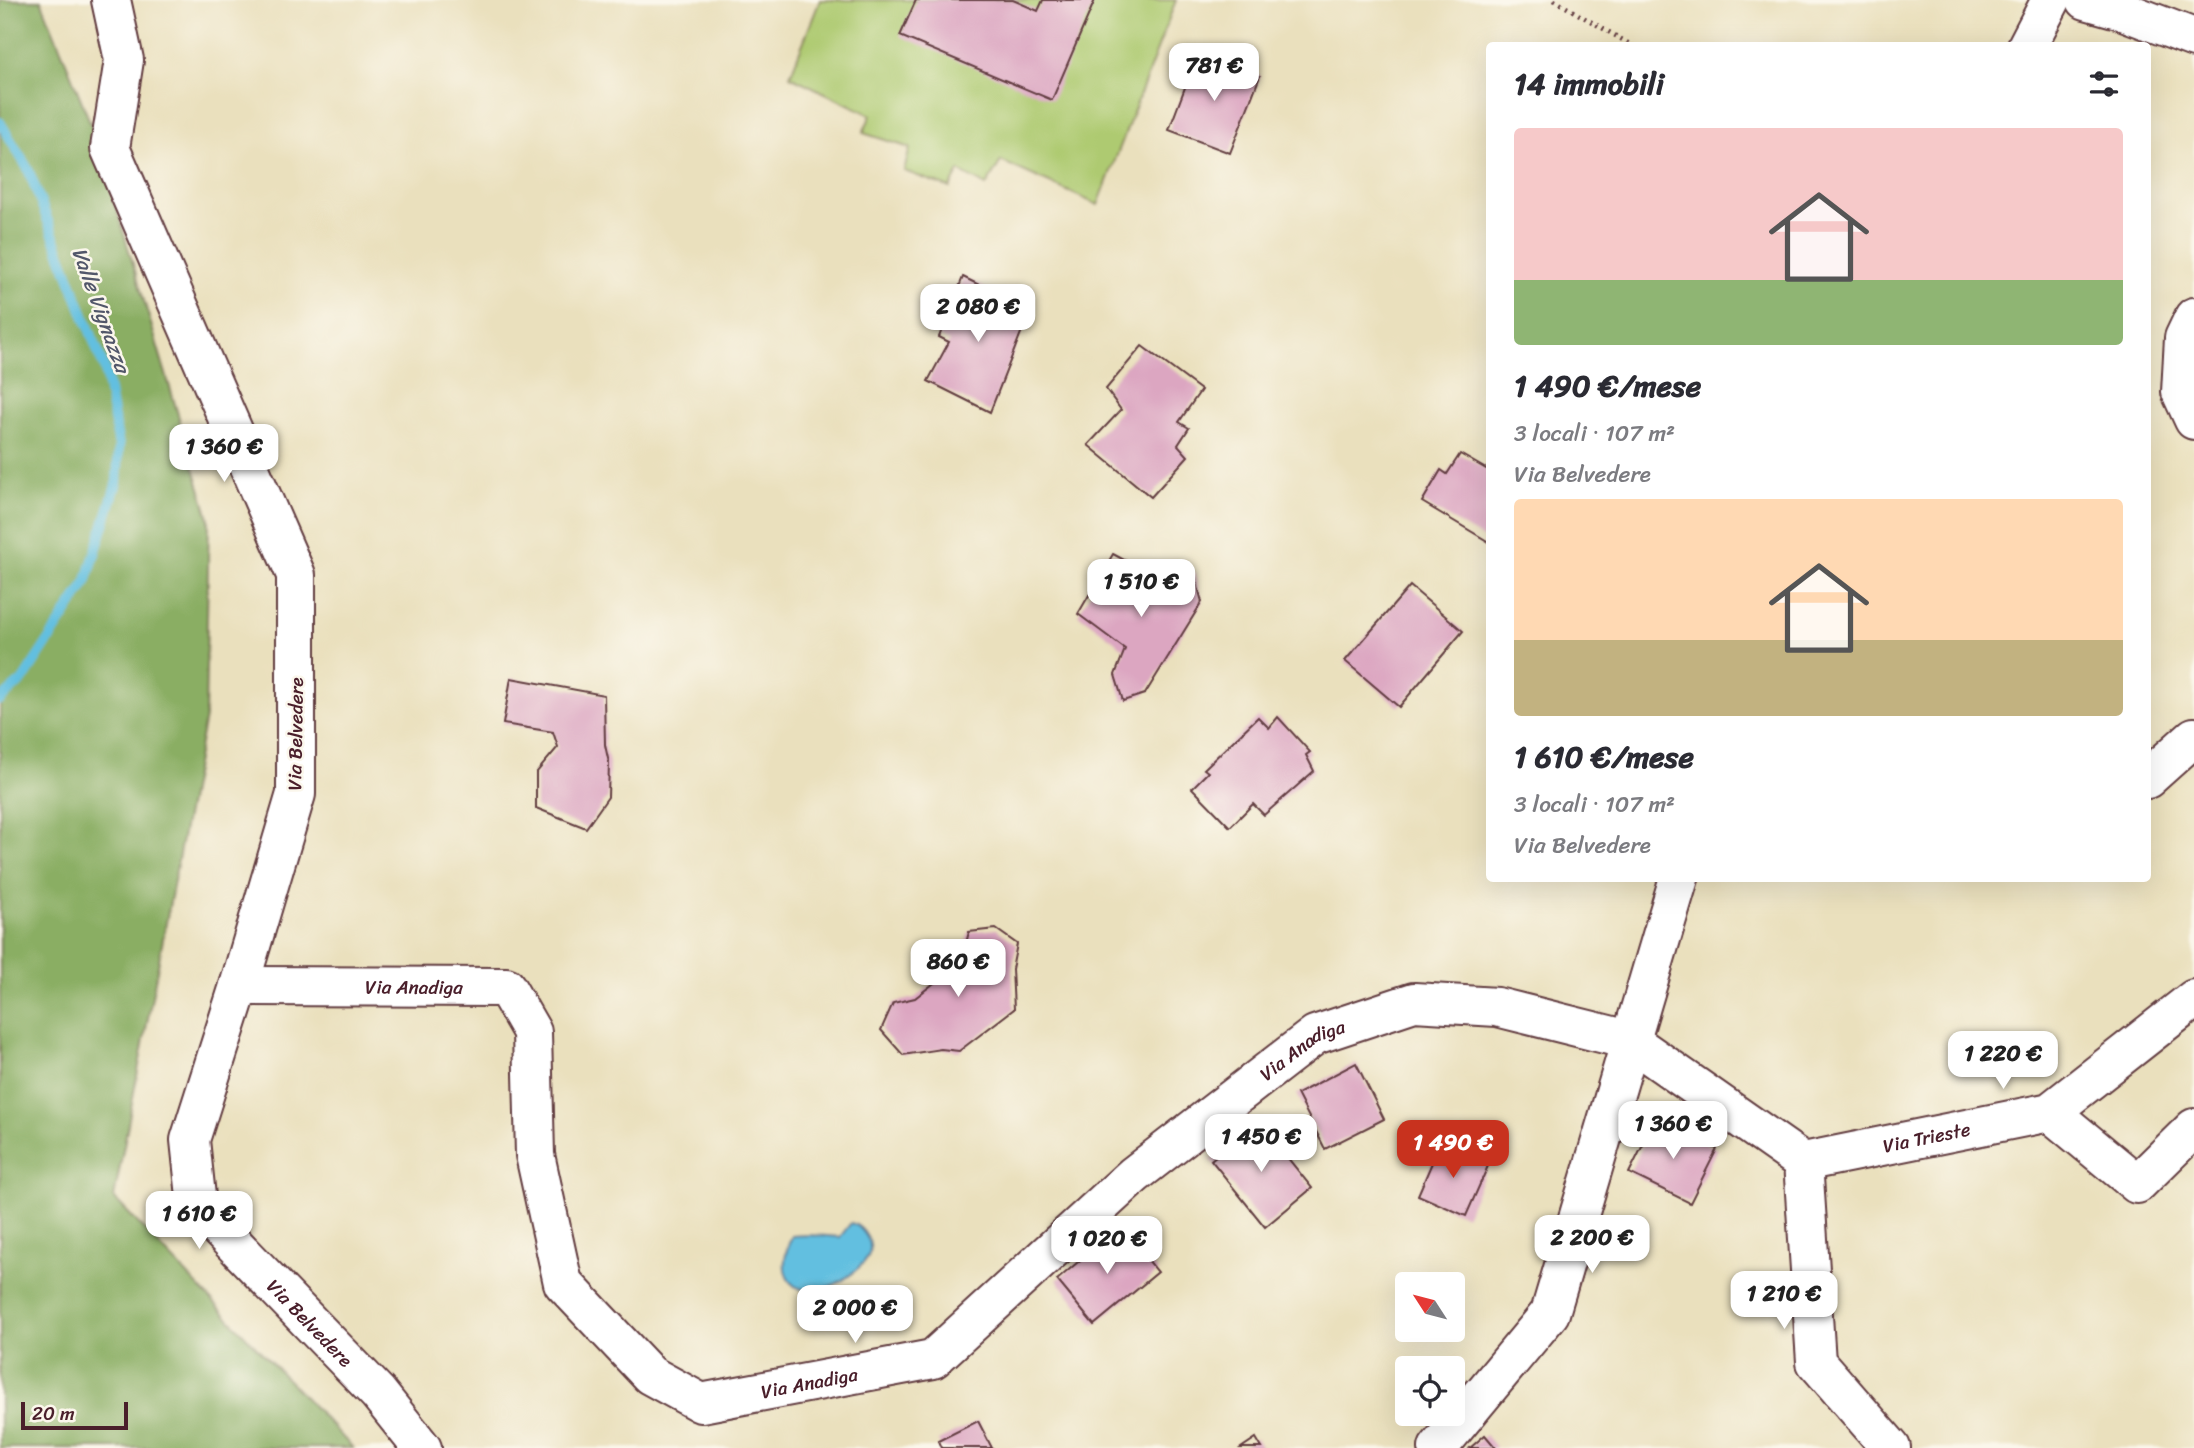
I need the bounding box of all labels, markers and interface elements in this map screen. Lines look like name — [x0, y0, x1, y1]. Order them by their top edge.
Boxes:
pin: 781 € — [1165, 43, 1263, 103]
text: 781 € — [1185, 45, 1243, 86]
text: 14 immobili — [1514, 57, 1664, 111]
icon: filters — [2085, 65, 2123, 103]
icon: home — [1756, 174, 1882, 300]
water label: Valle Vignazza — [61, 242, 142, 380]
pin: 2 080 € — [913, 284, 1043, 344]
text: 2 080 € — [936, 286, 1020, 327]
text: 1 490 €/mese — [1514, 359, 1701, 413]
text: 3 locali · 107 m² — [1514, 413, 1675, 454]
pin: 1 360 € — [159, 424, 289, 484]
text: 1 360 € — [185, 426, 263, 467]
text: Via Belvedere — [1514, 454, 1651, 495]
icon: home — [1756, 545, 1882, 671]
pin: 1 510 € — [1076, 560, 1206, 619]
text: 1 510 € — [1103, 561, 1179, 602]
street label: Via Belvedere — [278, 677, 313, 791]
text: 1 610 €/mese — [1514, 730, 1694, 784]
text: 3 locali · 107 m² — [1514, 784, 1675, 825]
text: Via Belvedere — [1514, 825, 1651, 866]
pin: 860 € — [909, 940, 1007, 999]
text: 860 € — [927, 941, 989, 982]
street label: Via Anadiga — [365, 970, 463, 1004]
street label: Via Anadiga — [1252, 1010, 1350, 1090]
pin: 1 220 € — [1938, 1032, 2068, 1091]
text: 1 220 € — [1964, 1033, 2042, 1074]
pin: 1 360 € — [1608, 1102, 1738, 1161]
text: 1 360 € — [1634, 1103, 1712, 1144]
street label: Via Trieste — [1880, 1112, 1973, 1162]
pin: 1 450 € — [1196, 1114, 1326, 1174]
text: 1 450 € — [1221, 1116, 1301, 1157]
pin: 1 490 € — [1388, 1120, 1518, 1180]
text: 1 490 € — [1413, 1122, 1493, 1163]
pin: 1 610 € — [134, 1192, 264, 1251]
text: 1 610 € — [162, 1193, 236, 1234]
pin: 1 020 € — [1042, 1216, 1172, 1276]
pin: 2 200 € — [1527, 1216, 1657, 1275]
text: 2 200 € — [1551, 1217, 1633, 1258]
text: 1 020 € — [1067, 1218, 1147, 1259]
street label: Via Belvedere — [258, 1271, 361, 1375]
north arrow — [1395, 1272, 1465, 1342]
map controls — [1395, 1272, 1465, 1426]
pin: 1 210 € — [1719, 1272, 1849, 1331]
text: 1 210 € — [1747, 1273, 1821, 1314]
pin: 2 000 € — [790, 1286, 920, 1345]
text: 2 000 € — [813, 1287, 897, 1328]
button: locate — [1395, 1356, 1465, 1426]
street label: Via Anadiga — [758, 1358, 861, 1408]
text: 20 m — [32, 1397, 75, 1430]
scale bar — [21, 1399, 128, 1431]

